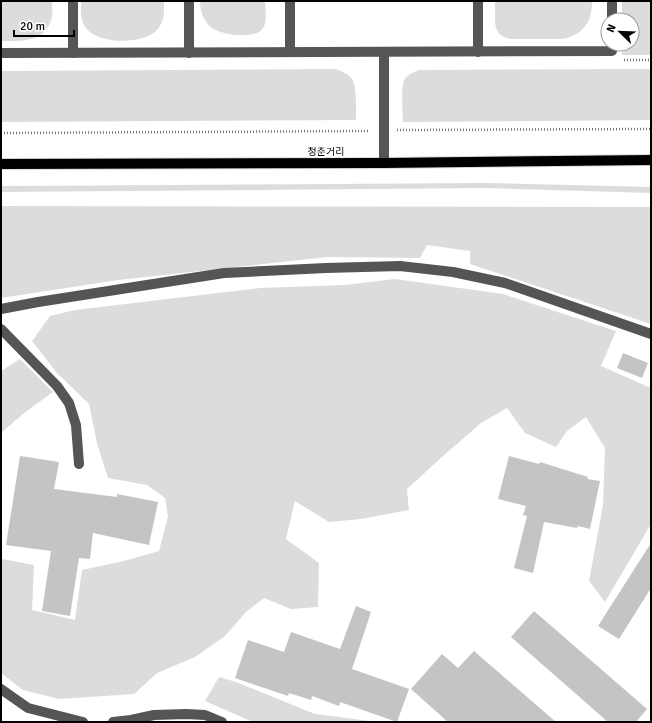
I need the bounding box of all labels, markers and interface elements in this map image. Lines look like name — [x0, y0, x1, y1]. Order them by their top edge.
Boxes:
scale bar — [14, 12, 74, 38]
north arrow — [600, 12, 640, 52]
text: 20 m — [20, 19, 45, 34]
text: N — [604, 22, 619, 34]
street label: 청춘거리 — [308, 146, 344, 158]

